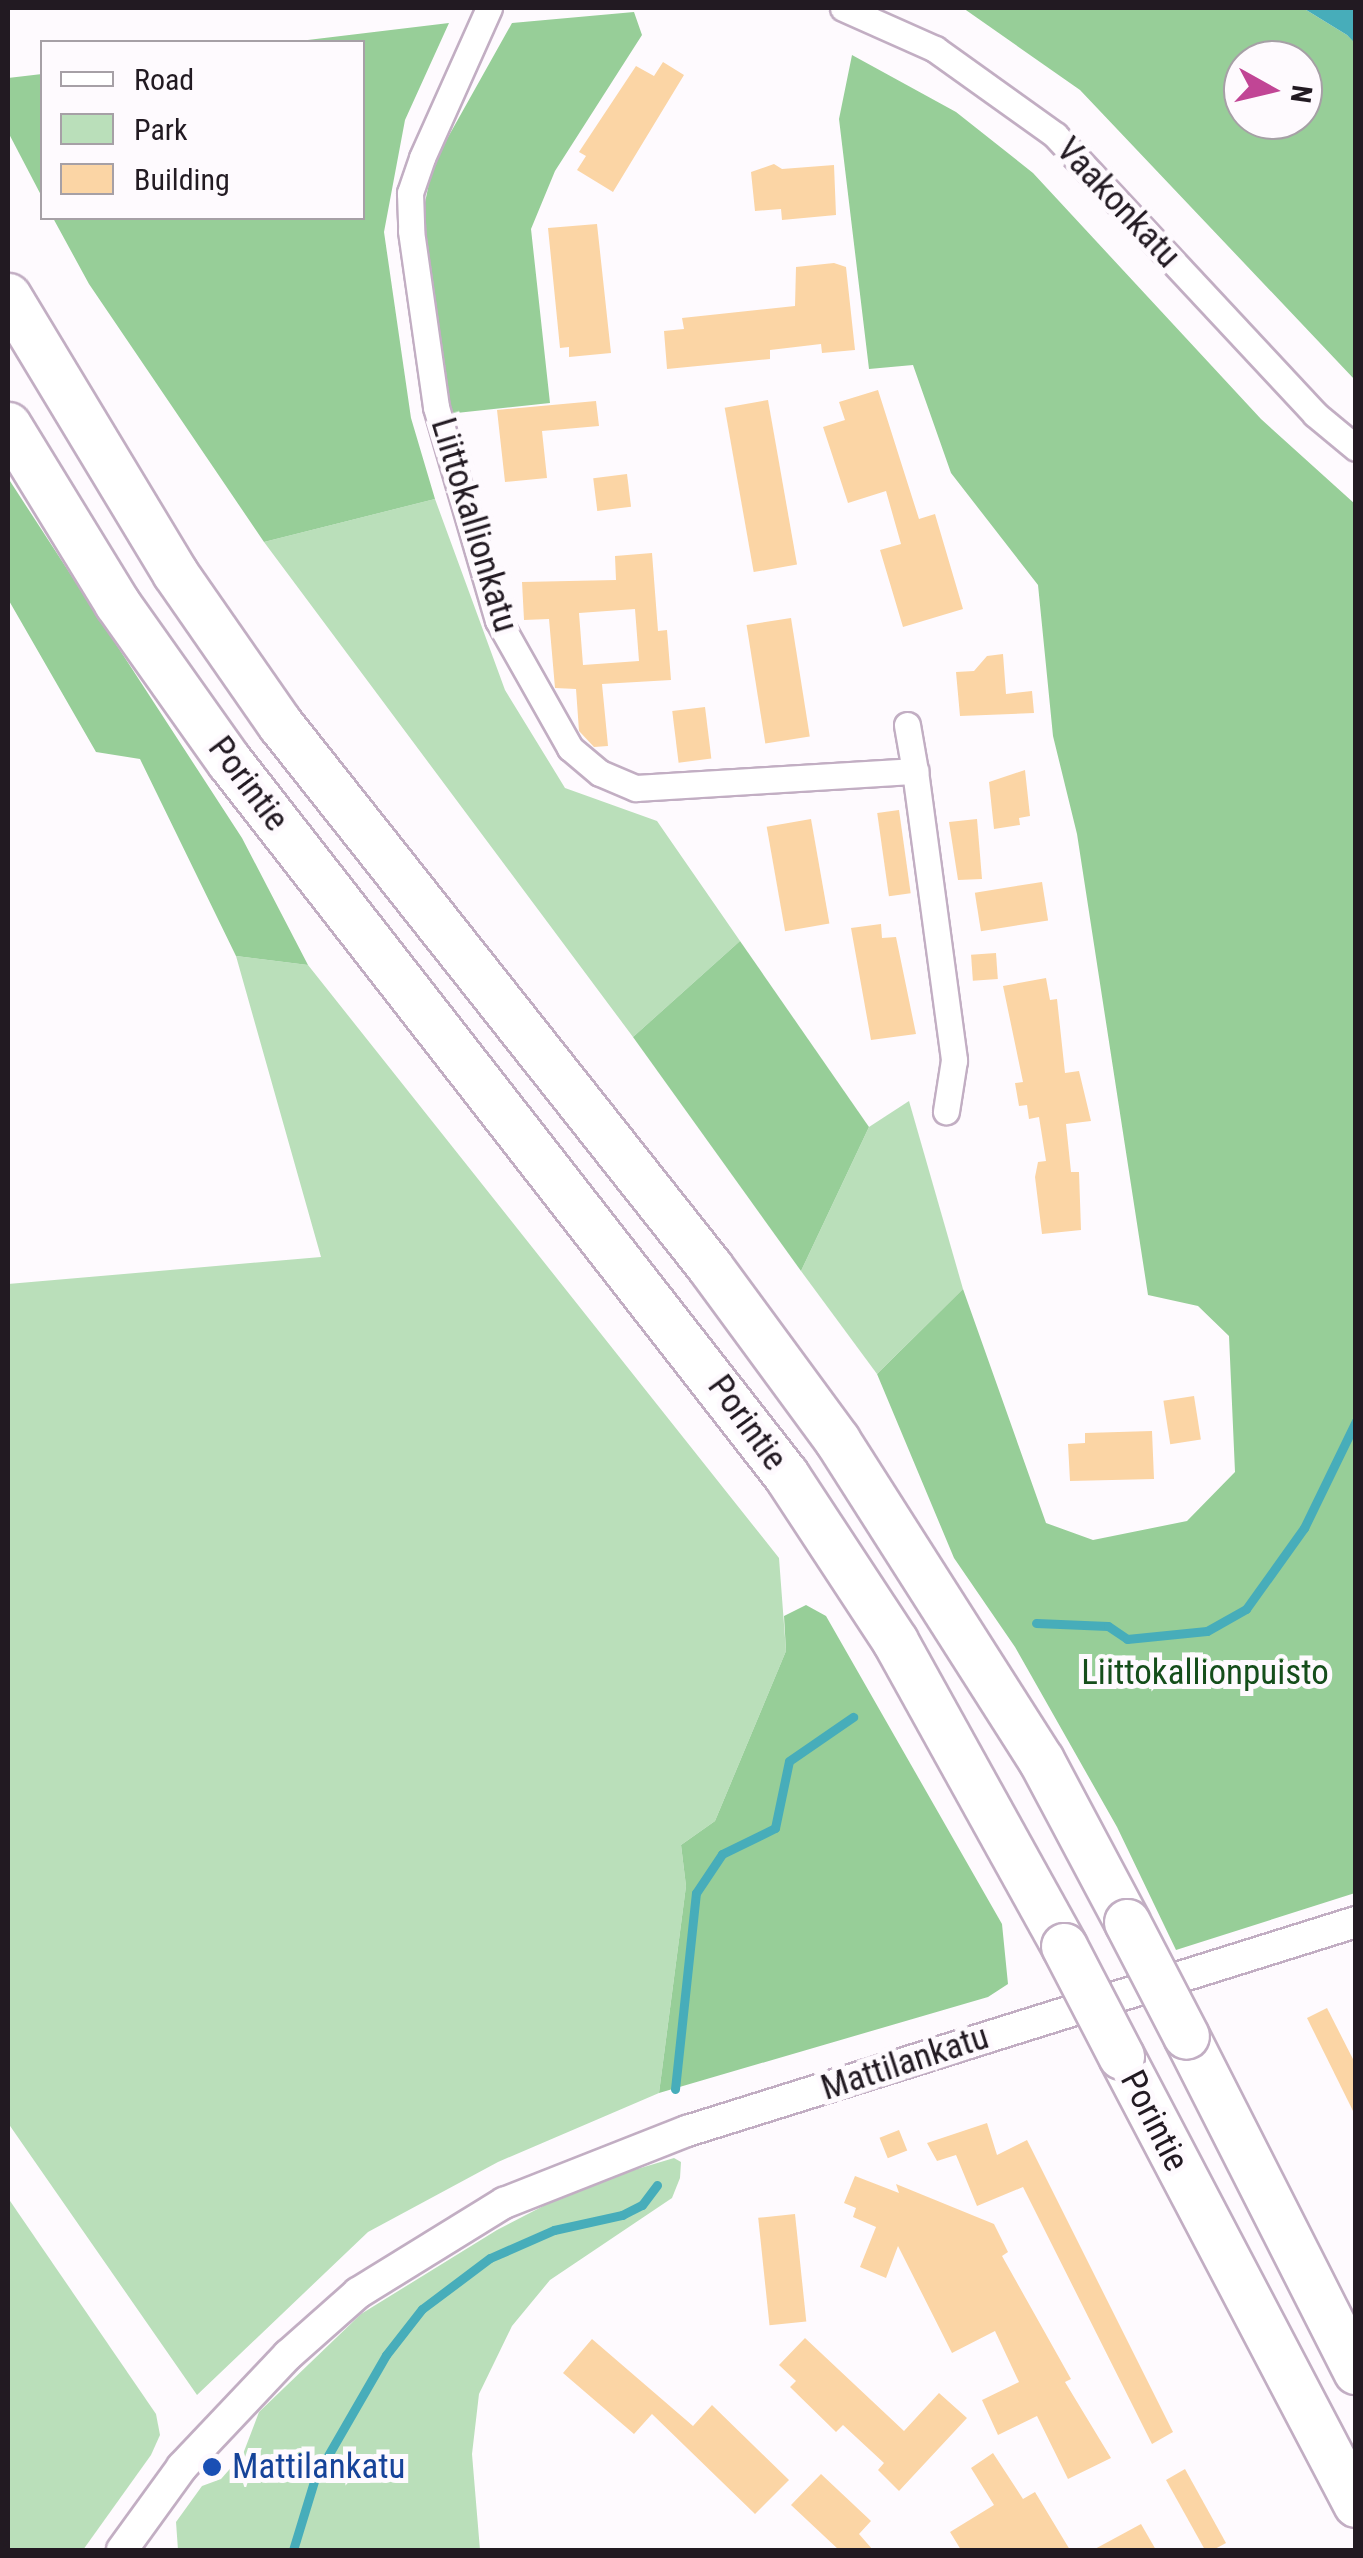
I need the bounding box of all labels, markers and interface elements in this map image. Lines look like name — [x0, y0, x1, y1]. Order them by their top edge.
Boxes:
legend — [40, 40, 365, 220]
north arrow — [1223, 40, 1323, 140]
text: Road — [134, 62, 194, 97]
text: N — [1284, 83, 1319, 105]
text: Park — [134, 112, 188, 147]
street label: Vaakonkatu — [1047, 129, 1189, 277]
text: Building — [134, 162, 230, 197]
street label: Liittokallionkatu — [422, 413, 526, 637]
street label: Porintie — [199, 729, 297, 839]
street label: Porintie — [699, 1367, 795, 1479]
park label: Liittokallionpuisto — [1081, 1652, 1329, 1694]
street label: Mattilankatu — [816, 2016, 994, 2110]
street label: Porintie — [1111, 2064, 1197, 2178]
place label: Mattilankatu — [232, 2446, 406, 2488]
marker: Mattilankatu — [201, 2456, 223, 2478]

